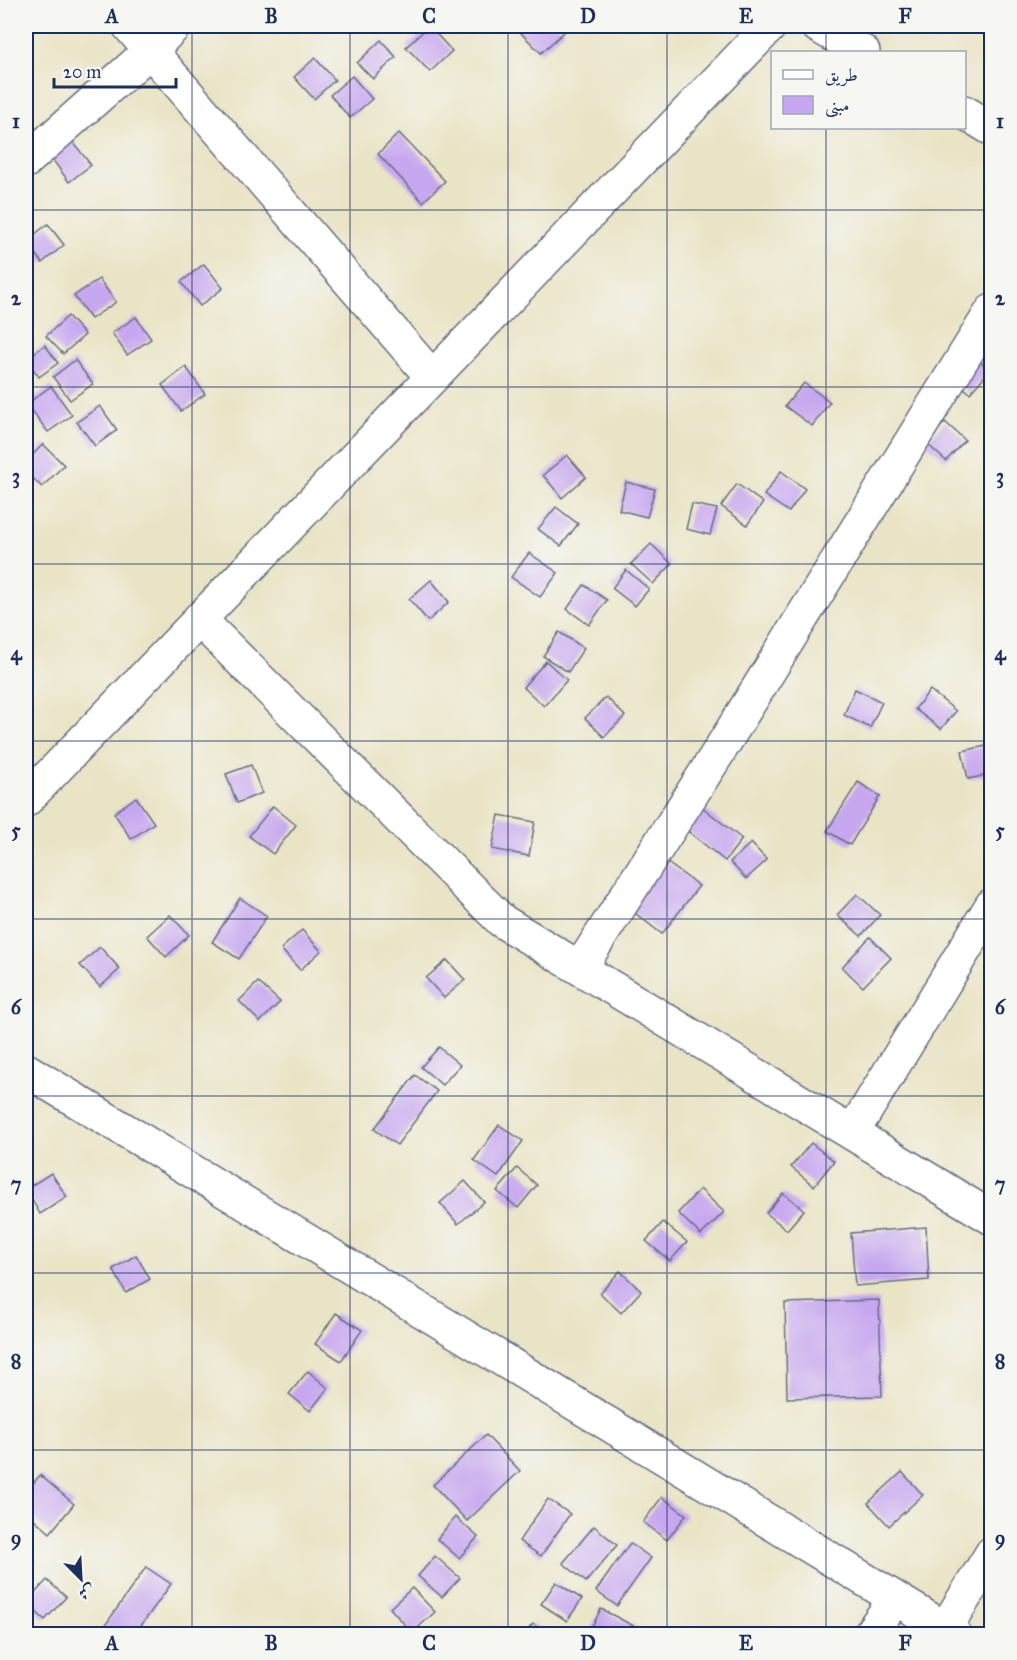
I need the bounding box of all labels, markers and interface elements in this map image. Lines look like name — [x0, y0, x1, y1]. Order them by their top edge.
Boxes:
text: A — [103, 4, 119, 28]
text: B — [264, 4, 278, 28]
text: C — [422, 4, 436, 28]
text: D — [580, 4, 596, 28]
text: E — [739, 4, 754, 28]
text: F — [898, 4, 912, 28]
scale bar — [54, 51, 176, 89]
legend — [771, 51, 966, 129]
text: 20 m — [63, 61, 101, 83]
text: طريق — [825, 64, 858, 87]
text: مبنى — [825, 94, 850, 118]
text: 1 — [12, 109, 20, 133]
text: 1 — [996, 109, 1004, 133]
text: 2 — [11, 286, 22, 310]
text: 2 — [995, 286, 1006, 310]
text: 3 — [12, 464, 20, 489]
text: 3 — [996, 464, 1004, 489]
text: 4 — [10, 641, 22, 666]
text: 4 — [994, 641, 1006, 666]
text: 5 — [11, 818, 21, 842]
text: 5 — [995, 818, 1005, 842]
text: 6 — [11, 995, 23, 1019]
text: 6 — [995, 995, 1007, 1019]
text: 7 — [11, 1172, 22, 1196]
text: 7 — [995, 1172, 1006, 1196]
text: 8 — [11, 1349, 21, 1373]
text: 8 — [995, 1349, 1005, 1373]
text: 9 — [11, 1526, 21, 1551]
text: 9 — [995, 1526, 1005, 1551]
north arrow — [51, 1549, 111, 1609]
text: ش — [76, 1580, 98, 1604]
text: A — [103, 1631, 119, 1655]
text: B — [264, 1631, 278, 1655]
text: C — [422, 1631, 436, 1655]
text: D — [580, 1631, 596, 1655]
text: E — [739, 1631, 754, 1655]
text: F — [898, 1631, 912, 1655]

